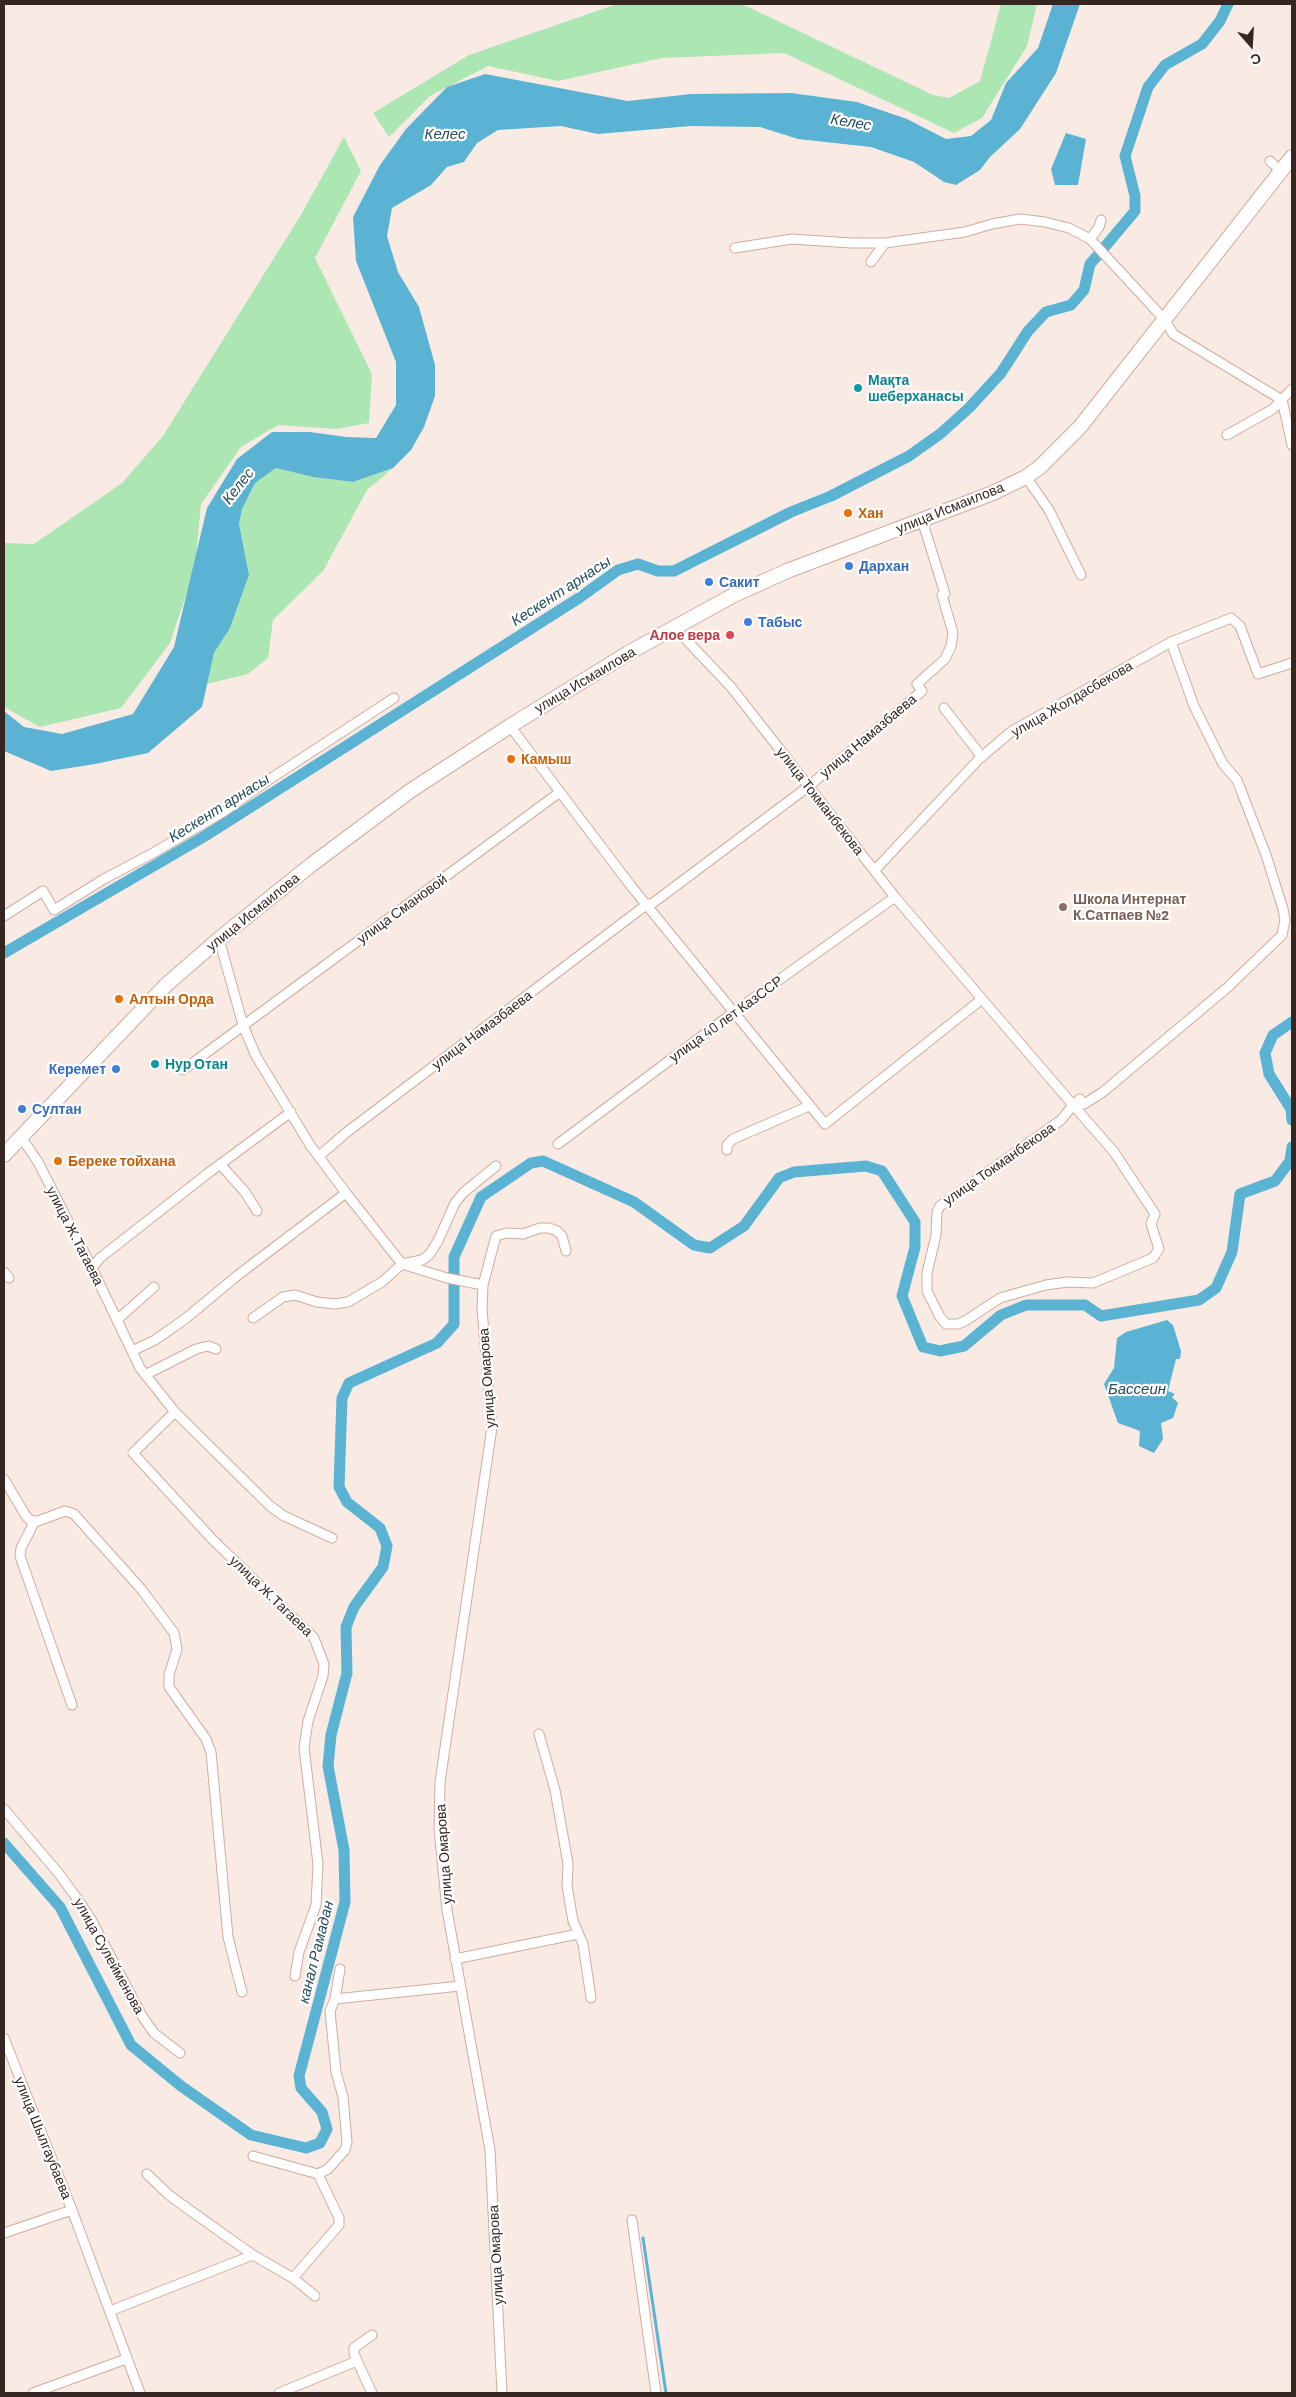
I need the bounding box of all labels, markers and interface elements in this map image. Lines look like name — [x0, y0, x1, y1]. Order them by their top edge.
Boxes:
north arrow — [1226, 20, 1276, 70]
text: С — [1248, 50, 1264, 69]
water label: Келес — [829, 110, 873, 134]
water label: Келес — [425, 125, 465, 143]
place label: Мақта шеберханасы — [868, 372, 964, 404]
marker: Мақта шеберханасы — [852, 382, 864, 394]
water label: Келес — [218, 464, 258, 508]
street label: улица Исмаилова — [894, 479, 1006, 537]
place label: Хан — [858, 505, 884, 521]
marker: Хан — [842, 507, 854, 519]
water label: Кескент арнасы — [508, 552, 614, 630]
place label: Дархан — [859, 558, 909, 574]
marker: Дархан — [843, 560, 855, 572]
place label: Сакит — [719, 574, 760, 590]
marker: Сакит — [703, 576, 715, 588]
place label: Табыс — [758, 614, 802, 630]
marker: Табыс — [742, 616, 754, 628]
place label: Алое вера — [649, 627, 720, 643]
marker: Алое вера — [724, 629, 736, 641]
street label: улица Исмаилова — [531, 643, 639, 717]
street label: улица Жолдасбекова — [1008, 657, 1136, 741]
street label: улица Намазбаева — [816, 691, 920, 781]
street label: улица Токманбекова — [773, 744, 867, 858]
place label: Камыш — [521, 751, 571, 767]
marker: Камыш — [505, 753, 517, 765]
water label: Кескент арнасы — [165, 770, 273, 846]
street label: улица Исмаилова — [203, 869, 303, 955]
street label: улица Смановой — [354, 871, 450, 947]
place label: Школа Интернат К.Сатпаев №2 — [1073, 891, 1186, 924]
marker: Школа Интернат К.Сатпаев №2 — [1057, 901, 1069, 913]
street label: улица 40 лет КазССР — [666, 972, 786, 1066]
street label: улица Намазбаева — [429, 987, 535, 1073]
place label: Алтын Орда — [129, 991, 214, 1007]
marker: Алтын Орда — [113, 993, 125, 1005]
place label: Нур Отан — [165, 1056, 228, 1072]
marker: Нур Отан — [149, 1058, 161, 1070]
place label: Керемет — [49, 1061, 106, 1077]
marker: Керемет — [110, 1063, 122, 1075]
place label: Султан — [32, 1101, 82, 1117]
marker: Султан — [16, 1103, 28, 1115]
street label: улица Токманбекова — [940, 1119, 1058, 1209]
place label: Береке тойхана — [68, 1153, 175, 1169]
marker: Береке тойхана — [52, 1155, 64, 1167]
street label: улица Ж.Тагаева — [43, 1184, 107, 1288]
street label: улица Омарова — [475, 1327, 499, 1429]
water label: Бассеин — [1108, 1380, 1166, 1398]
street label: улица Ж.Тагаева — [226, 1552, 316, 1640]
street label: улица Омарова — [432, 1803, 456, 1905]
street label: улица Сулейменова — [70, 1895, 148, 2017]
water label: канал Рамадан — [295, 1899, 337, 2005]
street label: улица Шылгаубаева — [11, 2074, 75, 2202]
street label: улица Омарова — [485, 2205, 507, 2305]

